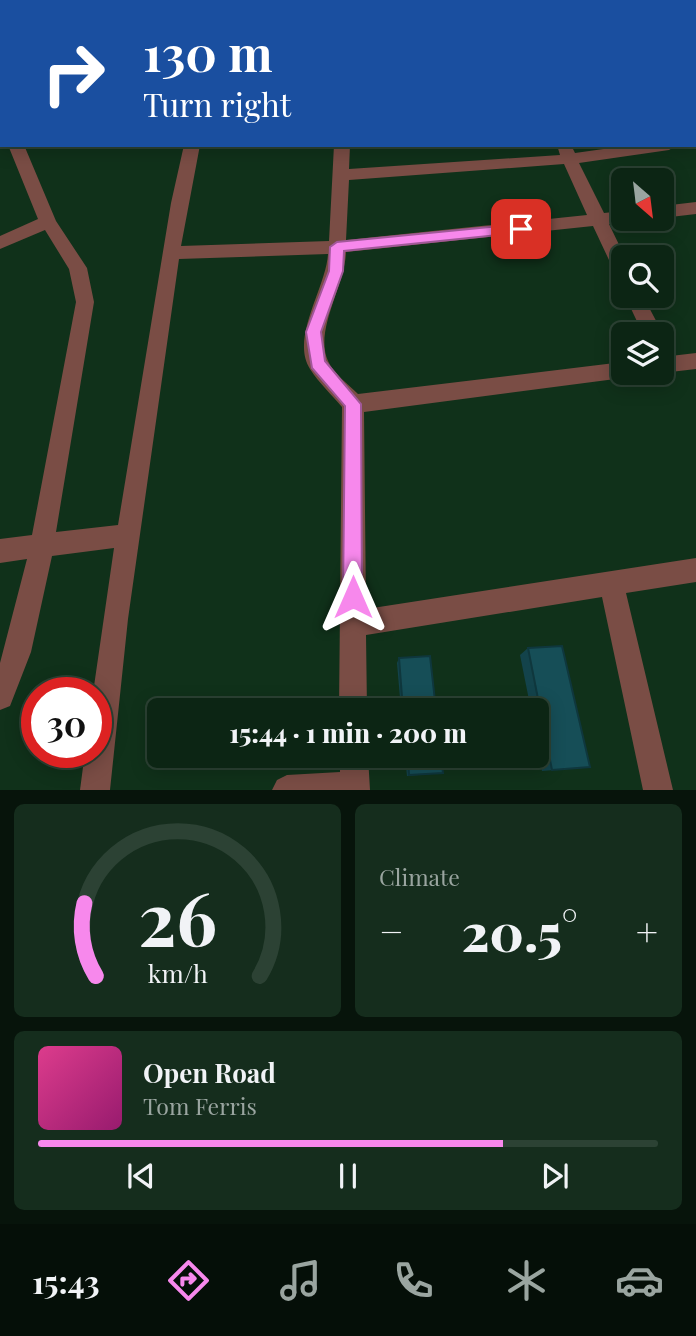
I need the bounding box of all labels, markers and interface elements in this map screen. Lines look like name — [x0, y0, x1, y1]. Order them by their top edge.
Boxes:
text: 130 m — [143, 19, 273, 84]
icon: right — [28, 28, 119, 119]
text: Turn right — [143, 82, 291, 125]
north arrow — [611, 168, 674, 231]
map controls — [611, 168, 674, 385]
pin — [491, 199, 551, 259]
icon: arrive — [502, 210, 540, 248]
button: search — [611, 245, 674, 308]
button: layers — [611, 322, 674, 385]
position arrow — [316, 560, 390, 634]
speed limit sign: 30 — [21, 677, 112, 768]
text: 15:44 · 1 min · 200 m — [229, 715, 467, 750]
text: Climate — [379, 861, 460, 892]
text: 26 — [138, 868, 217, 965]
text: 20.5° — [462, 896, 578, 965]
text: − — [379, 905, 404, 956]
text: + — [636, 905, 658, 956]
text: km/h — [148, 956, 208, 989]
text: Open Road — [143, 1055, 276, 1090]
text: Tom Ferris — [143, 1090, 257, 1121]
icon: previous — [122, 1157, 160, 1195]
icon: pause — [329, 1157, 367, 1195]
icon: next — [536, 1157, 574, 1195]
icon: directions — [164, 1256, 213, 1305]
icon: music — [276, 1256, 325, 1305]
icon: phone — [389, 1256, 438, 1305]
icon: climate — [502, 1256, 551, 1305]
icon: car — [615, 1256, 664, 1305]
text: 15:43 — [32, 1259, 100, 1302]

